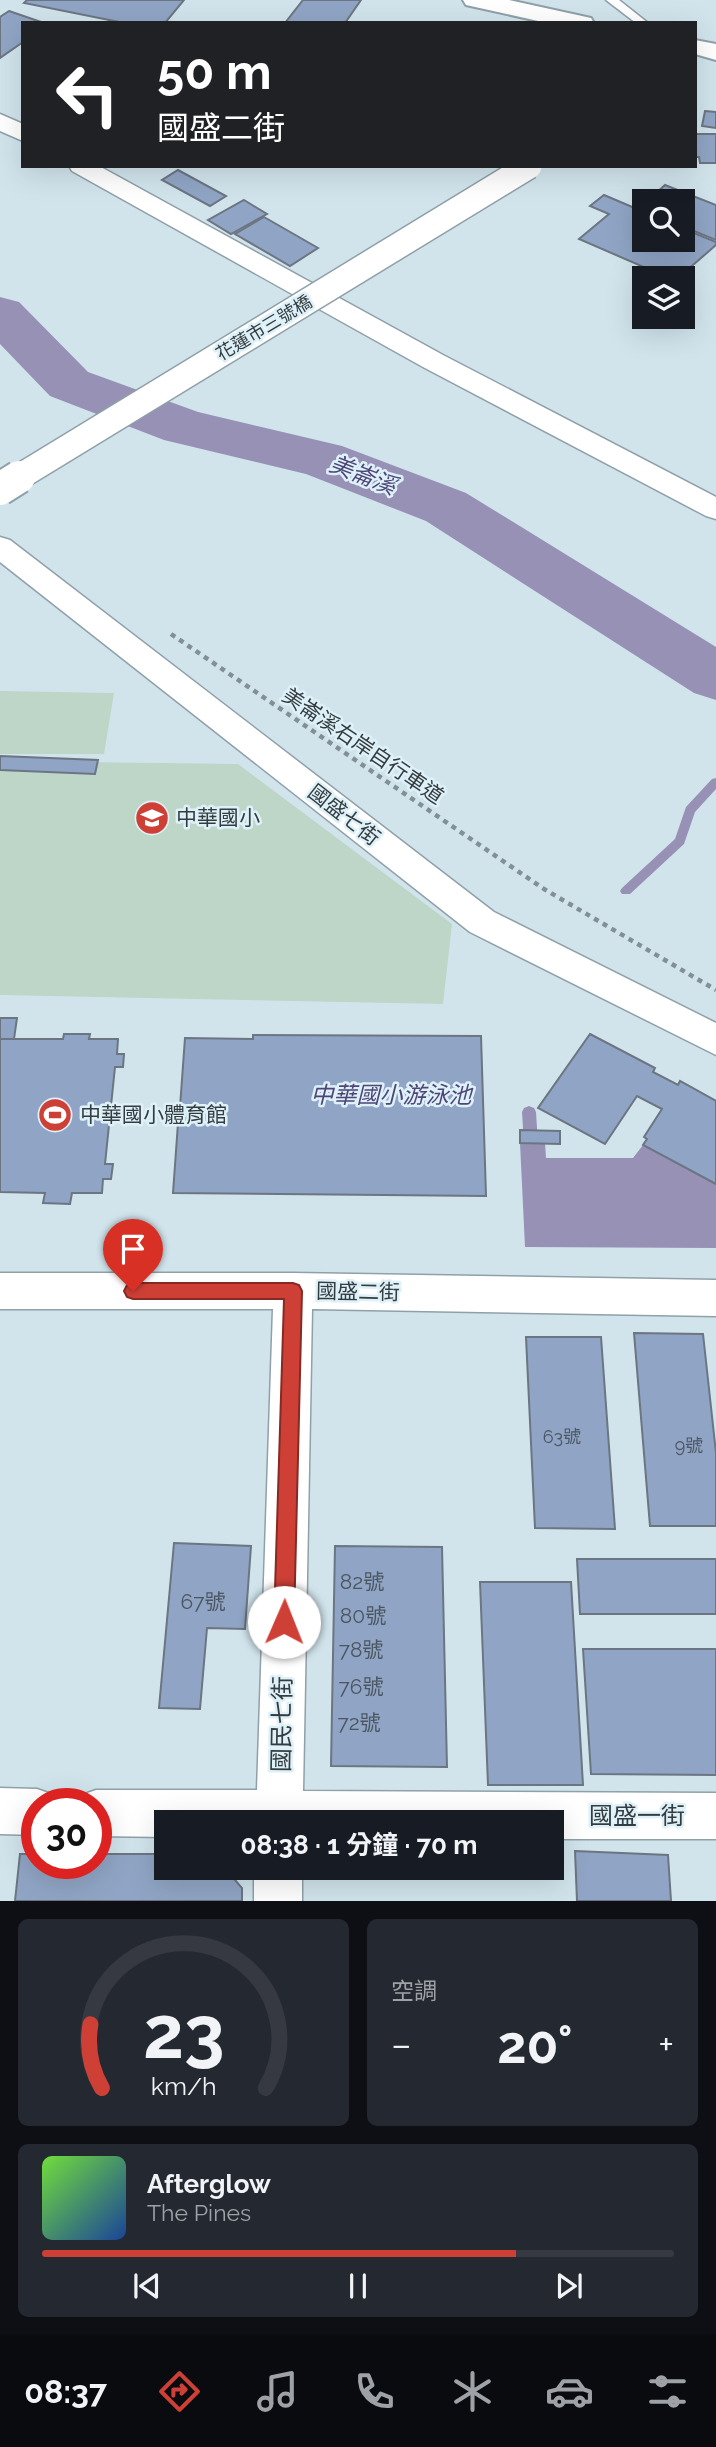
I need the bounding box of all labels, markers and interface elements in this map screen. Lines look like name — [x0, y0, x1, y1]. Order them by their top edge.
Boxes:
text: 50 m — [157, 43, 272, 100]
icon: left — [42, 49, 133, 140]
text: 國盛二街 — [157, 109, 285, 146]
map controls — [632, 189, 695, 329]
button: search — [632, 189, 695, 252]
button: layers — [632, 266, 695, 329]
street label: 花蓮市三號橋 — [212, 291, 315, 364]
water label: 美崙溪 — [326, 450, 403, 501]
street label: 美崙溪右岸自行車道 — [278, 682, 449, 809]
street label: 國盛七街 — [304, 779, 385, 850]
school or university icon: 中華國小 — [133, 799, 171, 837]
place label: 中華國小 — [176, 805, 260, 830]
water label: 中華國小游泳池 — [311, 1081, 474, 1108]
sports icon: 中華國小體育館 — [36, 1096, 74, 1134]
place label: 中華國小體育館 — [80, 1102, 227, 1127]
pin — [103, 1219, 163, 1291]
icon: arrive — [114, 1230, 152, 1268]
street label: 國盛二街 — [316, 1278, 400, 1305]
house number: 63號 — [543, 1426, 581, 1447]
house number: 9號 — [675, 1435, 703, 1456]
house number: 82號 — [340, 1569, 384, 1594]
position arrow — [247, 1585, 321, 1659]
house number: 67號 — [181, 1589, 225, 1614]
house number: 80號 — [340, 1603, 386, 1628]
house number: 78號 — [339, 1637, 383, 1662]
house number: 76號 — [339, 1674, 383, 1699]
street label: 國民七街 — [266, 1676, 297, 1772]
house number: 72號 — [337, 1710, 381, 1735]
speed limit sign: 30 — [21, 1788, 112, 1879]
street label: 國盛一街 — [589, 1801, 685, 1830]
text: 08:38 · 1 分鐘 · 70 m — [240, 1830, 478, 1860]
text: 空調 — [391, 1977, 437, 2004]
text: 23 — [143, 1991, 224, 2076]
text: 20° — [497, 2014, 573, 2075]
text: − — [391, 2022, 411, 2067]
text: + — [658, 2022, 674, 2067]
text: km/h — [151, 2071, 216, 2101]
text: Afterglow — [147, 2169, 271, 2199]
text: The Pines — [147, 2199, 251, 2226]
icon: previous — [128, 2267, 166, 2305]
icon: pause — [339, 2267, 377, 2305]
icon: next — [550, 2267, 588, 2305]
icon: directions — [155, 2367, 204, 2416]
icon: music — [253, 2367, 302, 2416]
icon: phone — [350, 2367, 399, 2416]
icon: climate — [448, 2367, 497, 2416]
icon: car — [545, 2367, 594, 2416]
icon: filters — [643, 2367, 692, 2416]
text: 08:37 — [24, 2373, 107, 2410]

